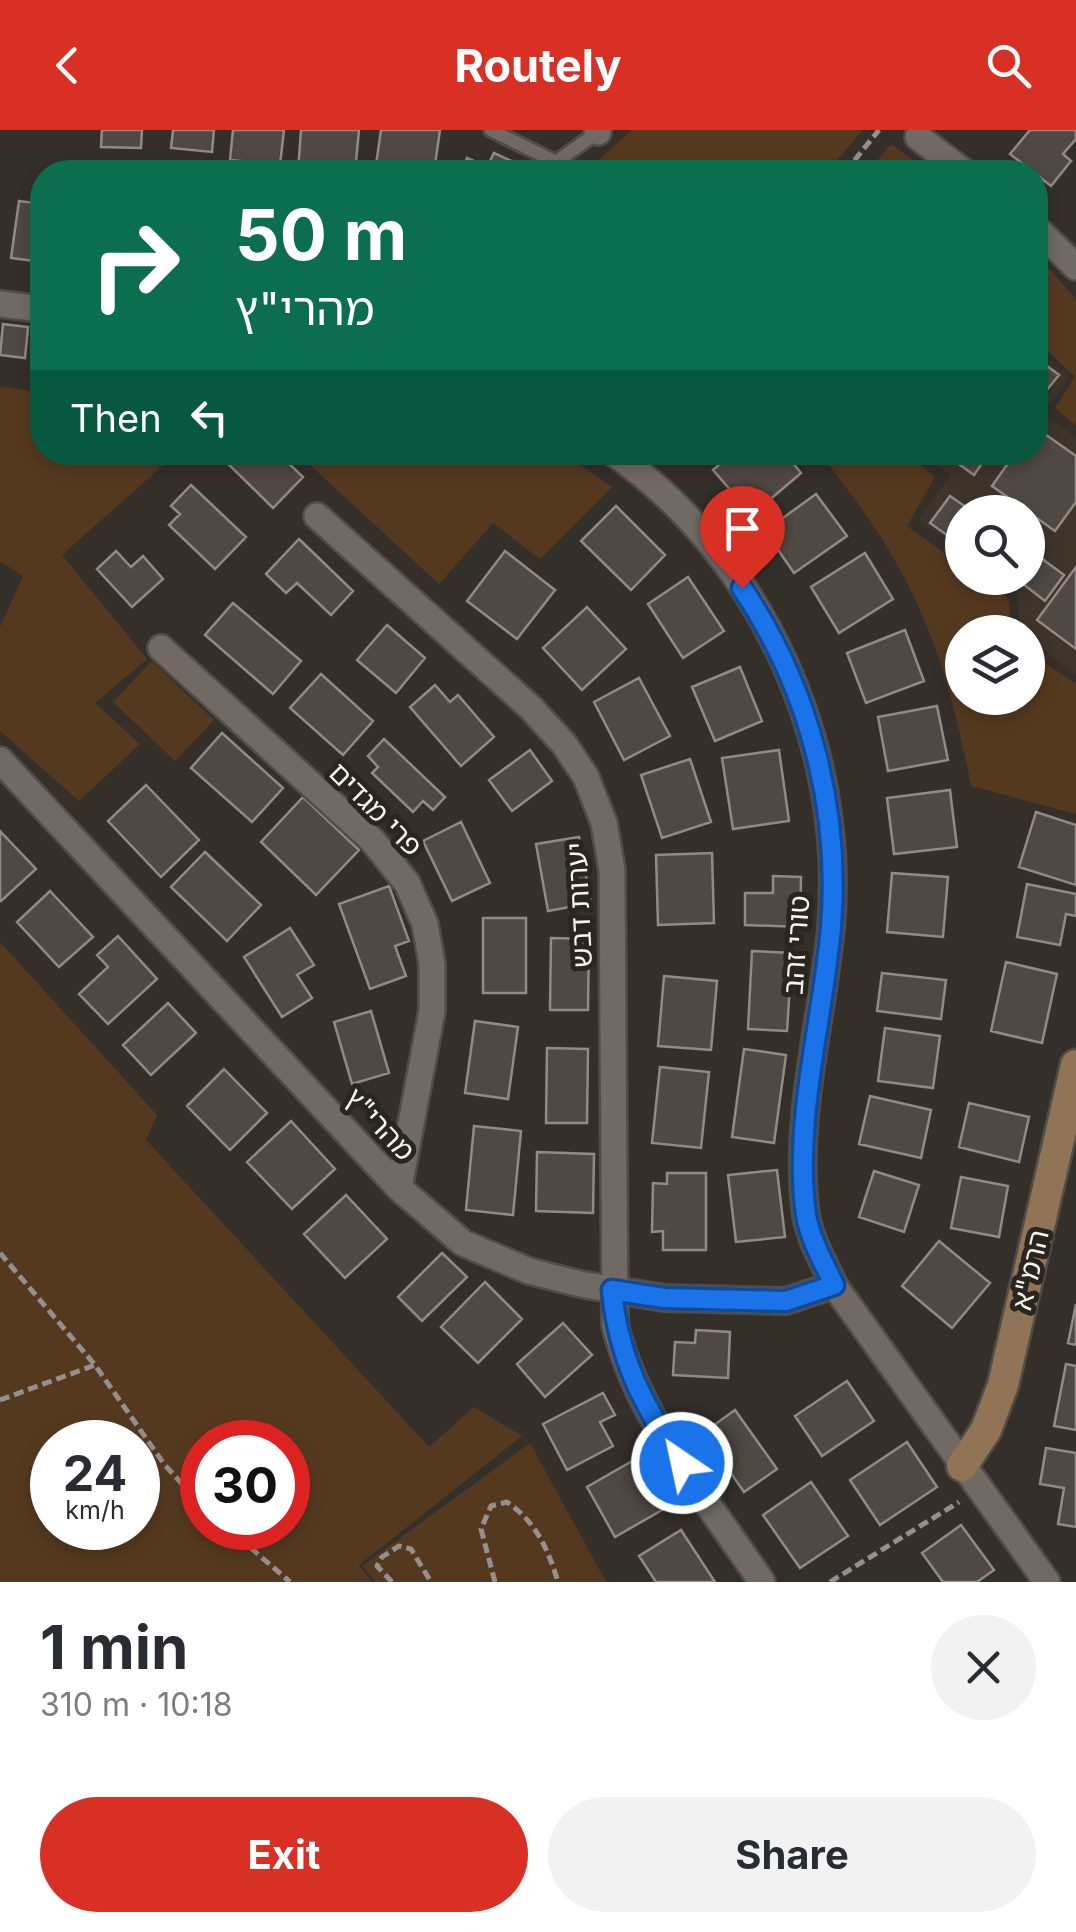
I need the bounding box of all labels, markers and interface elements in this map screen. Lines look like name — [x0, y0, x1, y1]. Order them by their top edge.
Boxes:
icon: back — [40, 38, 95, 93]
text: Routely — [454, 38, 622, 93]
icon: search — [981, 38, 1036, 93]
text: 50 m — [235, 192, 407, 277]
icon: right — [70, 200, 200, 330]
text: מהרי"ץ — [235, 281, 375, 336]
icon: left — [182, 390, 237, 445]
text: Then — [70, 395, 162, 441]
pin — [700, 486, 785, 589]
map controls — [945, 495, 1045, 715]
button: search — [945, 495, 1045, 595]
icon: arrive — [715, 501, 770, 556]
button: layers — [945, 615, 1045, 715]
street label: פרי מגדים — [322, 755, 430, 863]
street label: יערות דבש — [559, 841, 599, 969]
street label: טורי זהב — [776, 894, 816, 996]
street label: מהרי"ץ — [338, 1081, 422, 1167]
street label: הרמ"א — [1004, 1227, 1056, 1313]
position arrow — [630, 1411, 734, 1515]
speed limit sign: 30 — [180, 1420, 310, 1550]
text: 24 — [63, 1443, 127, 1503]
text: km/h — [65, 1495, 125, 1525]
text: 1 min — [40, 1611, 188, 1683]
button: close — [931, 1615, 1036, 1720]
text: 310 m · 10:18 — [40, 1685, 232, 1724]
button: Exit — [40, 1797, 528, 1912]
button: Share — [548, 1797, 1036, 1912]

